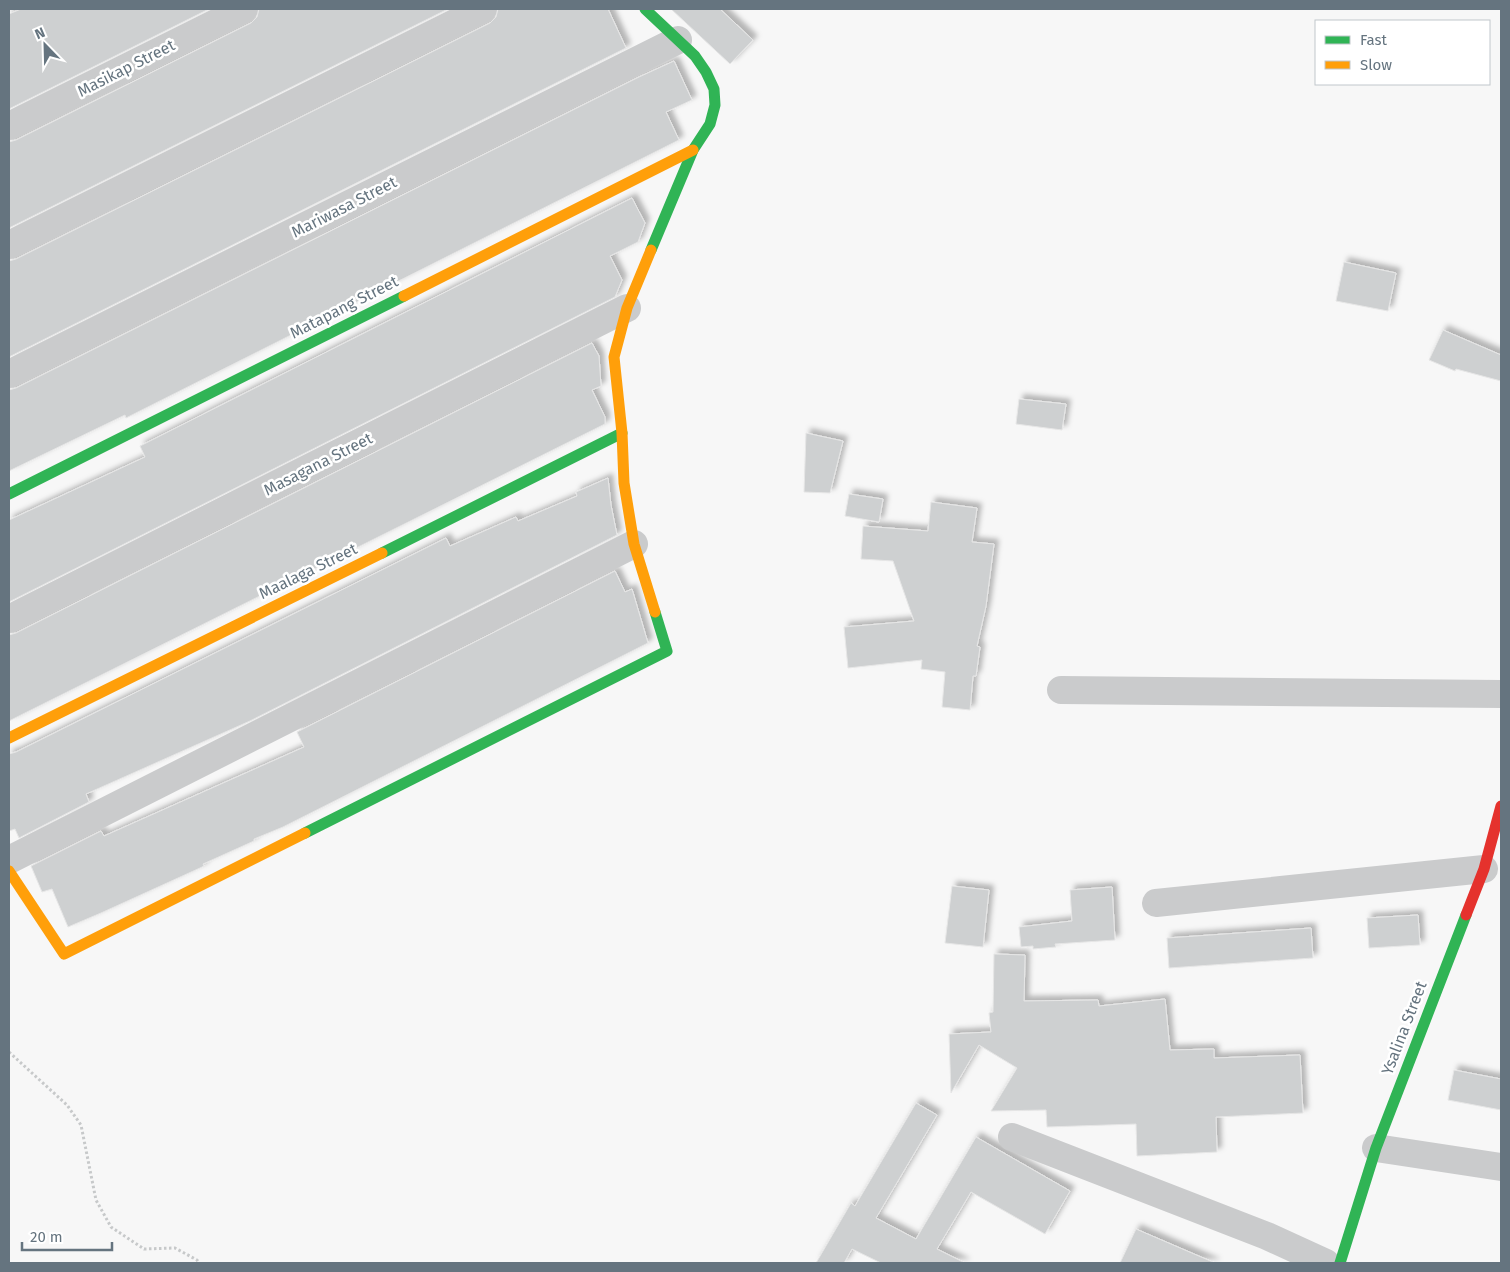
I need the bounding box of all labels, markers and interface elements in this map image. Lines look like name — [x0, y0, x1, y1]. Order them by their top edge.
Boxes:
north arrow — [20, 20, 70, 70]
legend — [1315, 20, 1490, 85]
text: N — [33, 24, 48, 43]
text: Fast — [1360, 31, 1387, 49]
street label: Masikap Street — [74, 35, 178, 101]
text: Slow — [1360, 56, 1392, 74]
street label: Mariwasa Street — [288, 172, 400, 242]
street label: Matapang Street — [287, 271, 401, 342]
street label: Masagana Street — [261, 428, 376, 500]
street label: Maalaga Street — [256, 539, 361, 603]
street label: Ysalina Street — [1377, 978, 1431, 1077]
scale bar — [22, 1220, 112, 1252]
text: 20 m — [30, 1228, 63, 1246]

